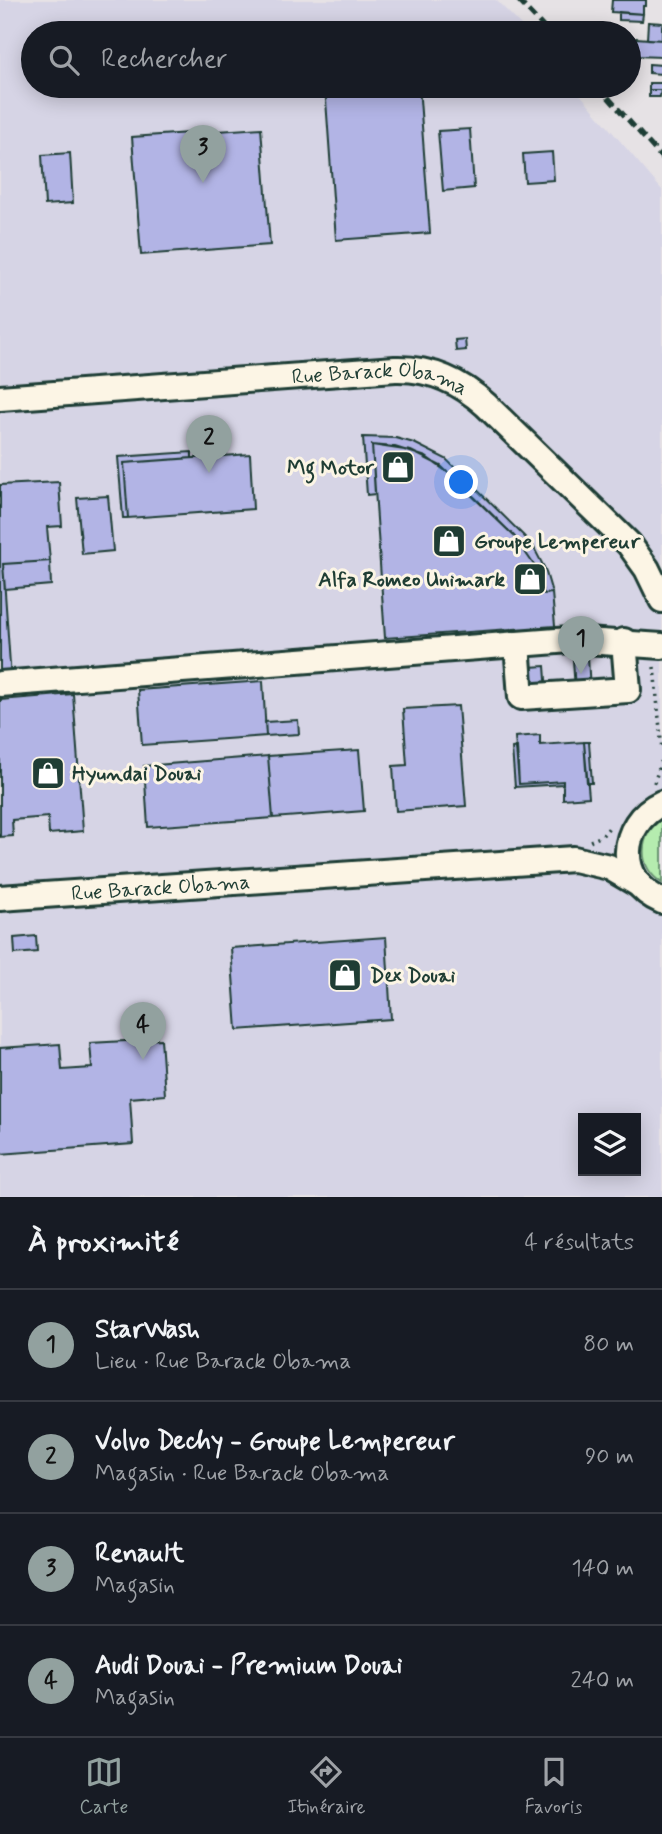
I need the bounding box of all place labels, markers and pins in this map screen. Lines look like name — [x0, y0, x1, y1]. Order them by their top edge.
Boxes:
pin: 3 — [180, 125, 226, 183]
pin: 2 — [186, 415, 232, 473]
shop icon: Mg Motor — [379, 448, 417, 486]
place label: Mg Motor — [287, 454, 375, 484]
shop icon: Groupe Lempereur — [430, 522, 468, 560]
place label: Groupe Lempereur — [474, 528, 641, 556]
shop icon: Alfa Romeo Unimark — [511, 560, 549, 598]
place label: Alfa Romeo Unimark — [318, 566, 505, 594]
pin: 1 — [558, 616, 604, 674]
shop icon: Hyundai Douai — [29, 754, 67, 792]
place label: Hyundai Douai — [72, 760, 202, 788]
shop icon: Dex Douai — [326, 956, 364, 994]
place label: Dex Douai — [370, 962, 455, 990]
pin: 4 — [120, 1002, 166, 1060]

